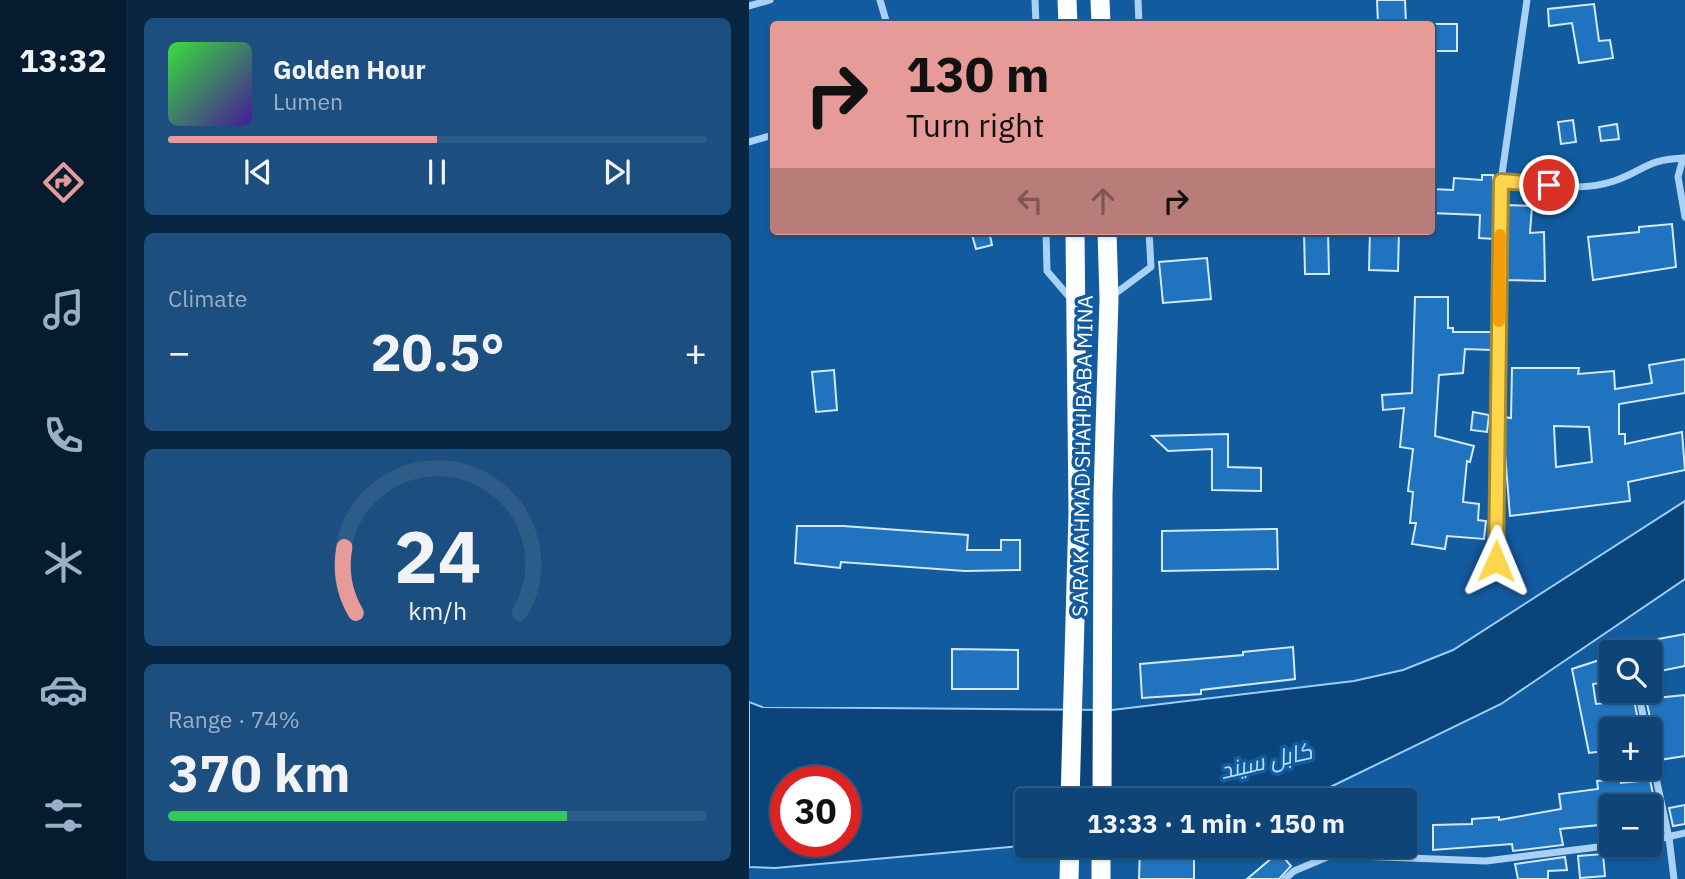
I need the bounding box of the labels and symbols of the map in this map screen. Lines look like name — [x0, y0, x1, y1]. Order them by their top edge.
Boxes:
pin — [1519, 155, 1579, 215]
street label: SARAK AHMAD SHAH BABA MINA — [1065, 295, 1099, 617]
position arrow — [1459, 524, 1533, 598]
water label: کابل سيند — [1217, 735, 1315, 785]
speed limit sign: 30 — [770, 766, 861, 857]

